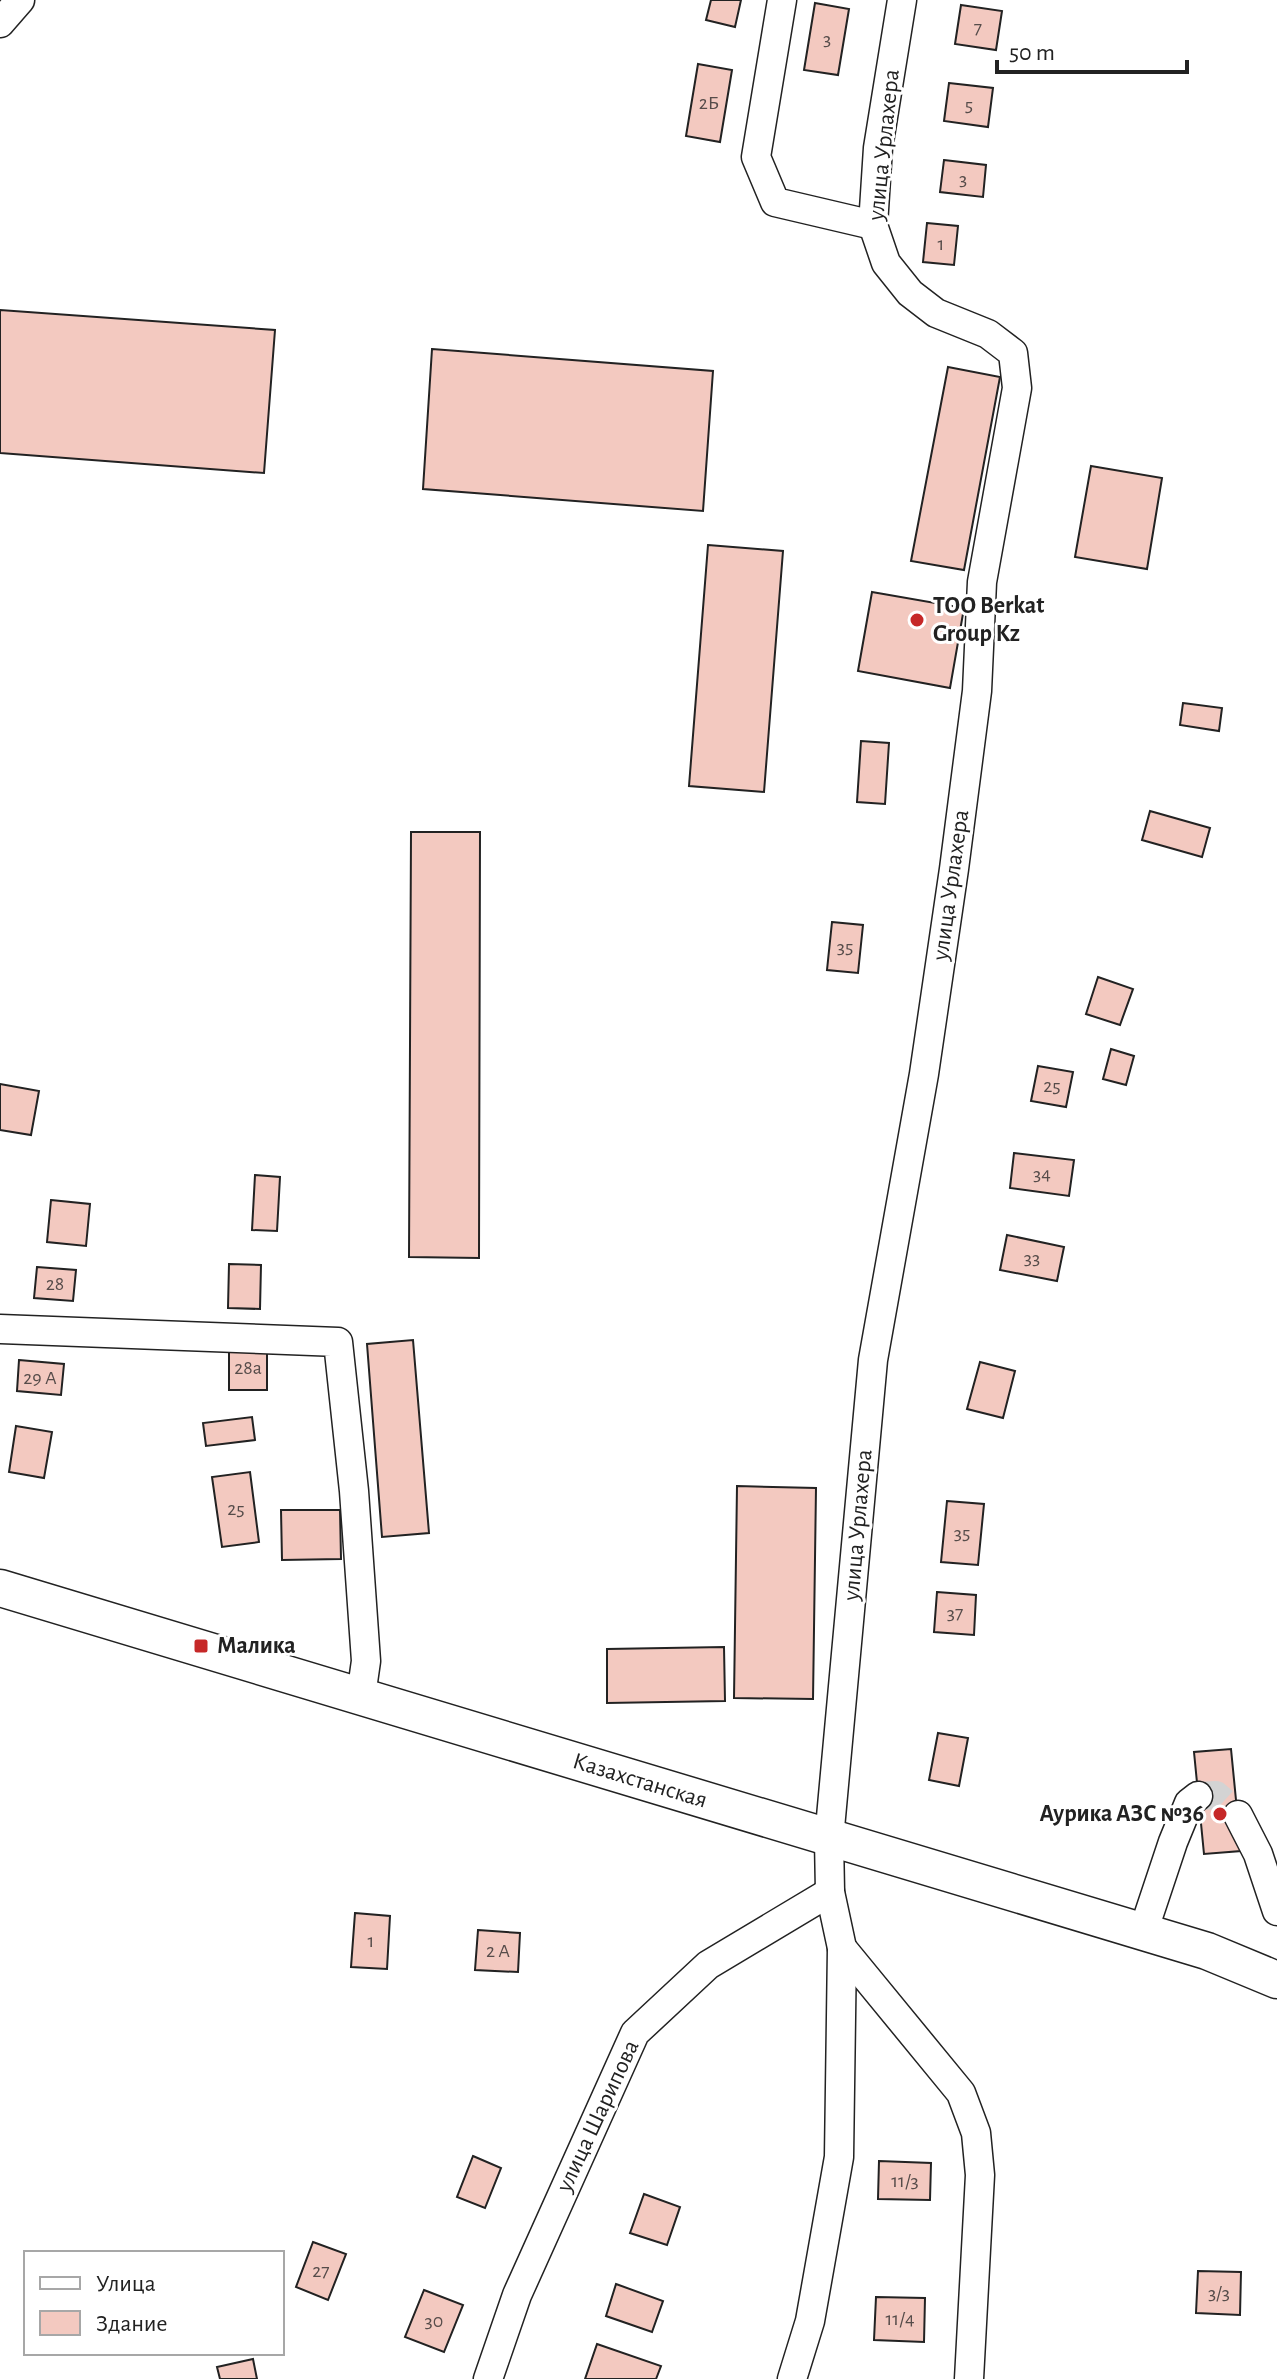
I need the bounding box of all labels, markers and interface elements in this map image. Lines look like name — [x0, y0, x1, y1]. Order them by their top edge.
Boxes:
house number: 7 — [974, 18, 982, 38]
scale bar — [997, 24, 1187, 74]
house number: 3 — [823, 29, 831, 49]
text: 50 m — [1009, 41, 1055, 65]
street label: улица Урлахера — [864, 68, 904, 223]
house number: 2Б — [699, 93, 719, 113]
house number: 5 — [965, 95, 973, 115]
house number: 3 — [959, 169, 967, 189]
house number: 1 — [938, 234, 944, 254]
place label: ТОО Berkat Group Kz — [933, 594, 1044, 646]
marker: ТОО Berkat Group Kz — [908, 611, 926, 629]
street label: улица Урлахера — [928, 808, 973, 963]
house number: 35 — [837, 937, 853, 957]
house number: 25 — [1043, 1076, 1061, 1096]
house number: 34 — [1033, 1164, 1051, 1184]
house number: 33 — [1024, 1248, 1040, 1268]
house number: 28 — [46, 1274, 64, 1294]
house number: 28а — [234, 1358, 262, 1378]
house number: 29 А — [23, 1368, 57, 1388]
street label: улица Урлахера — [839, 1448, 877, 1603]
house number: 25 — [227, 1499, 245, 1519]
house number: 35 — [954, 1523, 970, 1543]
house number: 37 — [947, 1603, 963, 1623]
place label: Малика — [217, 1634, 296, 1658]
marker: Малика — [192, 1637, 210, 1655]
street label: Казахстанская — [570, 1749, 710, 1813]
place label: Аурика АЗС №36 — [1039, 1802, 1204, 1826]
marker: Аурика АЗС №36 — [1211, 1805, 1229, 1823]
house number: 1 — [368, 1931, 374, 1951]
house number: 2 А — [486, 1941, 510, 1961]
street label: улица Шарипова — [552, 2036, 644, 2196]
house number: 11/3 — [891, 2171, 919, 2191]
legend — [24, 2251, 284, 2355]
house number: 27 — [312, 2261, 330, 2281]
text: Улица — [96, 2272, 156, 2296]
house number: 3/3 — [1208, 2283, 1230, 2303]
house number: 11/4 — [885, 2309, 915, 2329]
house number: 30 — [425, 2311, 443, 2331]
text: Здание — [96, 2312, 167, 2336]

